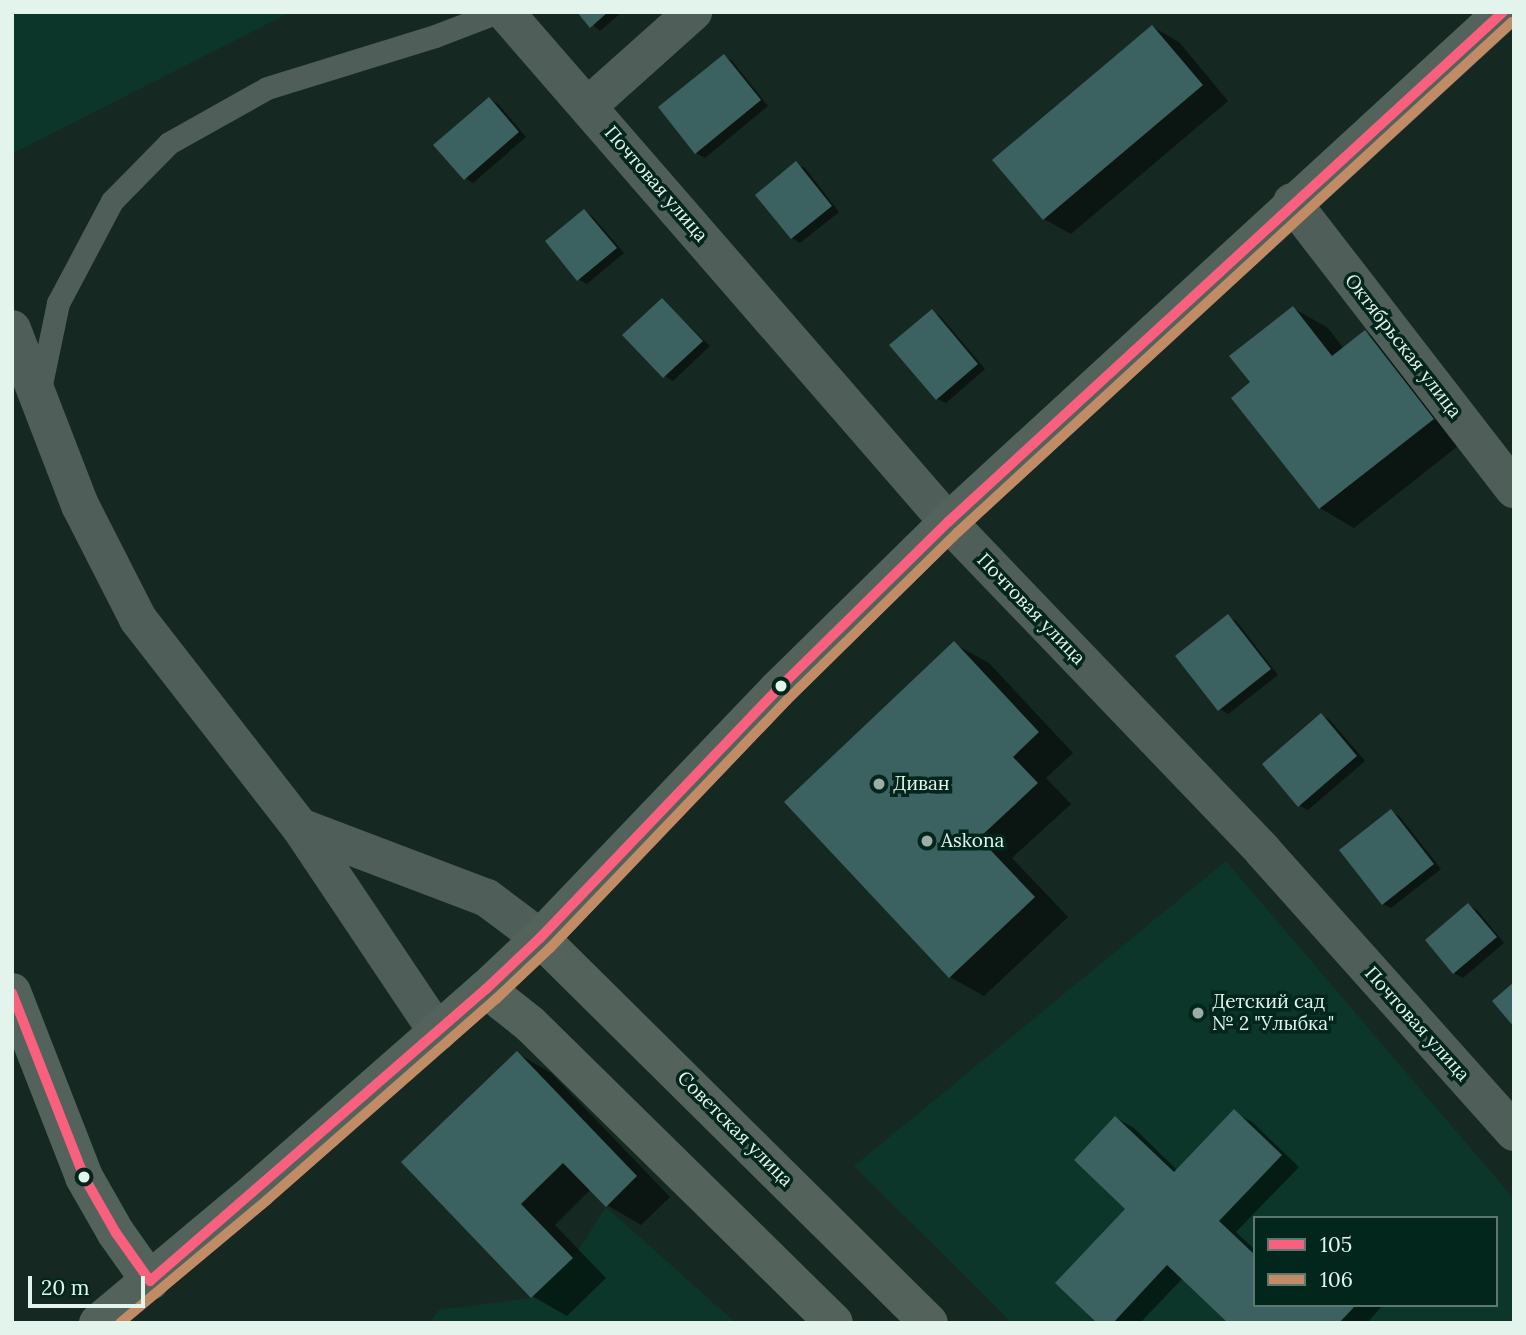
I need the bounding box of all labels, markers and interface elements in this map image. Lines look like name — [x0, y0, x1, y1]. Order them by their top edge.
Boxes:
street label: Почтовая улица — [600, 121, 712, 247]
street label: Октябрьская улица — [1340, 269, 1466, 423]
street label: Почтовая улица — [972, 549, 1090, 669]
unlabelled marker — [774, 679, 788, 693]
place label: Диван — [893, 773, 950, 795]
marker: Диван — [871, 776, 887, 792]
place label: Askona — [941, 830, 1004, 852]
marker: Askona — [919, 833, 935, 849]
street label: Почтовая улица — [1360, 962, 1474, 1086]
place label: Детский сад № 2 "Улыбка" — [1212, 991, 1334, 1035]
marker: Детский сад № 2 "Улыбка" — [1190, 1005, 1206, 1021]
street label: Советская улица — [672, 1066, 798, 1192]
unlabelled marker — [77, 1170, 91, 1184]
legend — [1253, 1216, 1498, 1307]
text: 105 — [1320, 1231, 1352, 1258]
scale bar — [32, 1262, 149, 1306]
text: 106 — [1320, 1266, 1353, 1293]
text: 20 m — [41, 1274, 90, 1301]

